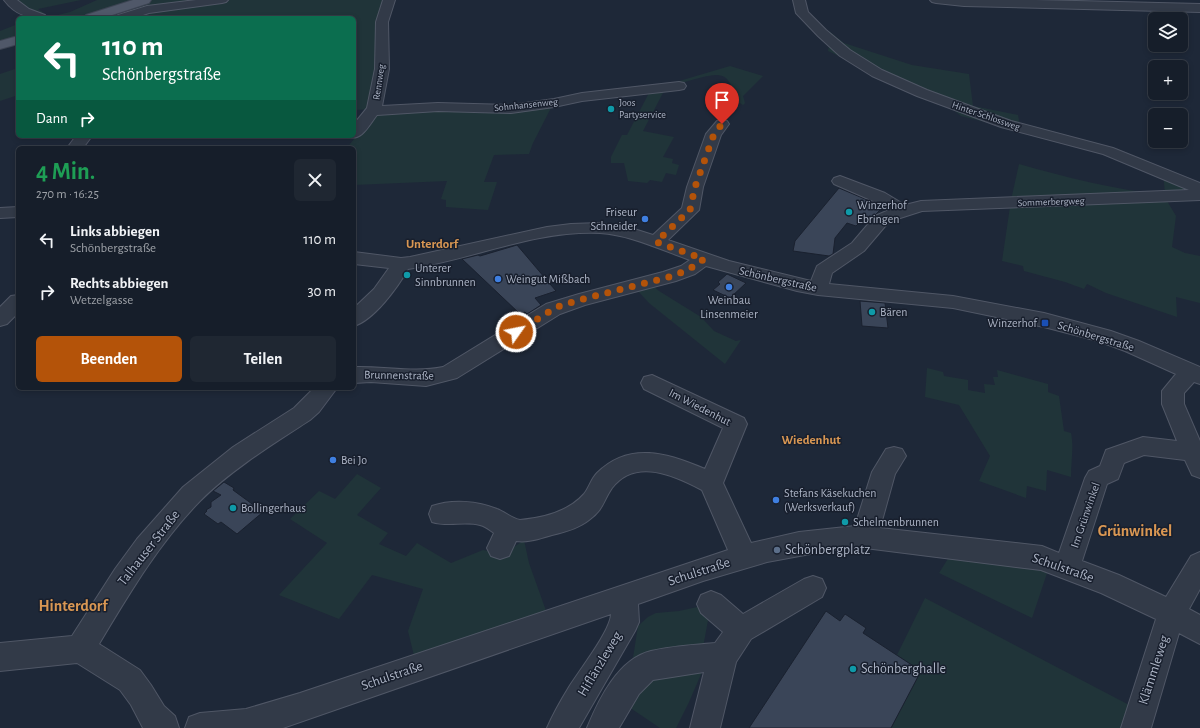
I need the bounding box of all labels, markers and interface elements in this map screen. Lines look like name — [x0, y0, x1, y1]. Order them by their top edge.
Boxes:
map controls — [1148, 12, 1188, 148]
button: layers — [1148, 12, 1188, 52]
icon: left — [36, 32, 88, 84]
text: 110 m — [102, 33, 164, 61]
button: + — [1148, 60, 1188, 100]
street label: Rennweg — [371, 63, 387, 100]
text: Schönbergstraße — [102, 66, 221, 84]
pin — [705, 83, 739, 124]
icon: arrive — [711, 89, 733, 111]
street label: Sohnhansenweg — [494, 97, 558, 113]
place label: Joos Partyservice — [619, 98, 666, 120]
street label: Hinter Schlossweg — [951, 100, 1021, 132]
marker: Joos Partyservice — [606, 104, 616, 114]
icon: right — [76, 108, 98, 130]
button: − — [1148, 108, 1188, 148]
text: Dann — [36, 111, 68, 126]
button: close — [294, 159, 336, 201]
text: 4 Min. — [36, 160, 95, 184]
text: 270 m · 16:25 — [36, 188, 99, 201]
street label: Sommerbergweg — [1017, 196, 1085, 208]
place label: Winzerhof Ebringen — [857, 199, 908, 225]
place label: Friseur Schneider — [591, 206, 637, 232]
marker: Winzerhof Ebringen — [844, 207, 854, 217]
marker: Friseur Schneider — [640, 214, 650, 224]
text: Links abbiegen — [70, 224, 160, 239]
icon: left — [36, 229, 58, 251]
text: 110 m — [303, 232, 336, 247]
district label: Unterdorf — [406, 238, 460, 251]
text: Schönbergstraße — [70, 242, 156, 255]
place label: Unterer Sinnbrunnen — [415, 262, 476, 288]
street label: Schönbergstraße — [738, 264, 818, 294]
marker: Unterer Sinnbrunnen — [402, 270, 412, 280]
place label: Weingut Mißbach — [506, 273, 590, 285]
marker: Weingut Mißbach — [493, 274, 503, 284]
text: Rechts abbiegen — [70, 276, 168, 291]
icon: right — [36, 281, 58, 303]
marker: Weinbau Linsenmeier — [724, 282, 734, 292]
text: 30 m — [307, 284, 336, 299]
text: Wetzelgasse — [70, 294, 133, 307]
place label: Weinbau Linsenmeier — [700, 294, 758, 320]
place label: Bären — [880, 306, 907, 318]
marker: Bären — [867, 307, 877, 317]
position arrow — [495, 311, 537, 353]
place label: Winzerhof — [987, 317, 1038, 329]
marker: Winzerhof — [1040, 318, 1050, 328]
street label: Schönbergstraße — [1056, 319, 1136, 353]
button: Beenden — [36, 336, 182, 382]
button: Teilen — [190, 336, 336, 382]
street label: Brunnenstraße — [364, 368, 434, 382]
street label: Im Wiedenhut — [667, 386, 733, 428]
district label: Wiedenhut — [781, 434, 841, 447]
place label: Bei Jo — [341, 454, 367, 466]
marker: Bei Jo — [328, 455, 338, 465]
street label: Im Grünwinkel — [1068, 481, 1102, 549]
place label: Stefans Käsekuchen (Werksverkauf) — [784, 487, 877, 513]
marker: Stefans Käsekuchen (Werksverkauf) — [771, 495, 781, 505]
place label: Bollingerhaus — [241, 502, 306, 514]
marker: Bollingerhaus — [228, 503, 238, 513]
street label: Talhauser Straße — [115, 508, 183, 588]
place label: Schelmenbrunnen — [853, 516, 939, 528]
marker: Schelmenbrunnen — [840, 517, 850, 527]
district label: Grünwinkel — [1098, 523, 1172, 539]
place label: Schönbergplatz — [785, 543, 870, 557]
marker: Schönbergplatz — [772, 545, 782, 555]
street label: Schulstraße — [1030, 551, 1096, 585]
street label: Schulstraße — [666, 555, 732, 589]
district label: Hinterdorf — [38, 598, 109, 614]
street label: Hiflänzleweg — [575, 629, 625, 699]
street label: Klämmleweg — [1136, 633, 1172, 706]
street label: Schulstraße — [359, 659, 425, 693]
place label: Schönberghalle — [861, 662, 946, 676]
marker: Schönberghalle — [848, 664, 858, 674]

